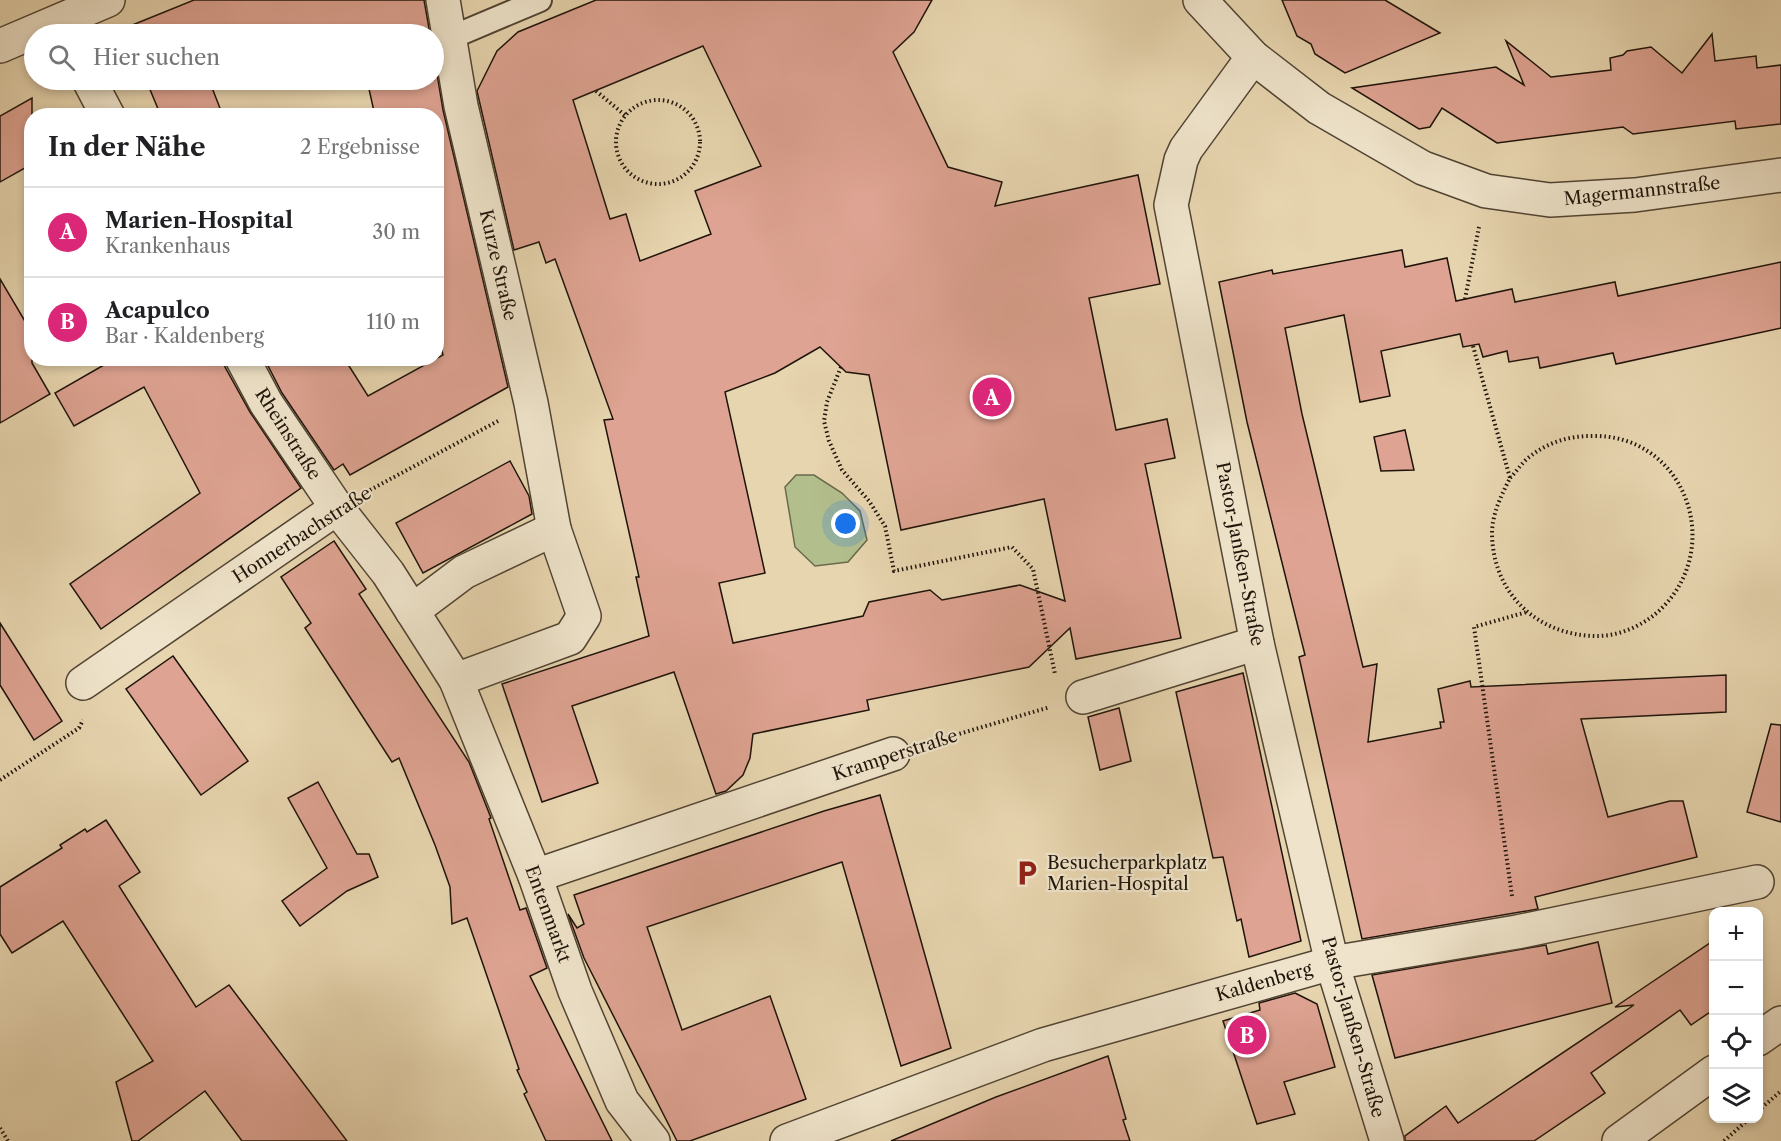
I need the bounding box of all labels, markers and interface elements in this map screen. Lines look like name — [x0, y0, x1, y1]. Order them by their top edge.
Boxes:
search box — [24, 24, 444, 90]
icon: search — [45, 41, 78, 74]
text: Hier suchen — [93, 44, 220, 71]
text: In der Nähe — [48, 131, 205, 163]
text: 2 Ergebnisse — [300, 135, 420, 159]
street label: Magermannstraße — [1563, 172, 1721, 210]
text: Marien-Hospital — [105, 207, 293, 234]
street label: Kurze Straße — [475, 207, 521, 323]
text: A — [60, 220, 75, 244]
text: 30 m — [372, 220, 420, 244]
text: Krankenhaus — [105, 234, 231, 258]
text: Acapulco — [105, 297, 210, 324]
text: B — [60, 310, 75, 334]
text: 110 m — [367, 310, 420, 334]
text: Bar · Kaldenberg — [105, 324, 264, 348]
pin: A — [972, 374, 1012, 420]
street label: Rheinstraße — [250, 384, 326, 484]
street label: Pastor-Janßen-Straße — [1211, 460, 1269, 648]
street label: Honnerbachstraße — [229, 482, 375, 588]
your location — [831, 509, 860, 538]
street label: Kramperstraße — [830, 724, 960, 786]
place label: Besucherparkplatz Marien-Hospital — [1047, 852, 1207, 895]
parking icon: Besucherparkplatz Marien-Hospital — [1012, 858, 1042, 888]
street label: Entenmarkt — [520, 862, 576, 966]
map controls — [1709, 907, 1763, 1123]
button: + — [1709, 907, 1763, 961]
street label: Pastor-Janßen-Straße — [1317, 934, 1389, 1120]
street label: Kaldenberg — [1213, 958, 1315, 1006]
button: − — [1709, 961, 1763, 1015]
pin: B — [1228, 1012, 1266, 1058]
button: locate — [1709, 1015, 1763, 1069]
button: layers — [1709, 1069, 1763, 1123]

